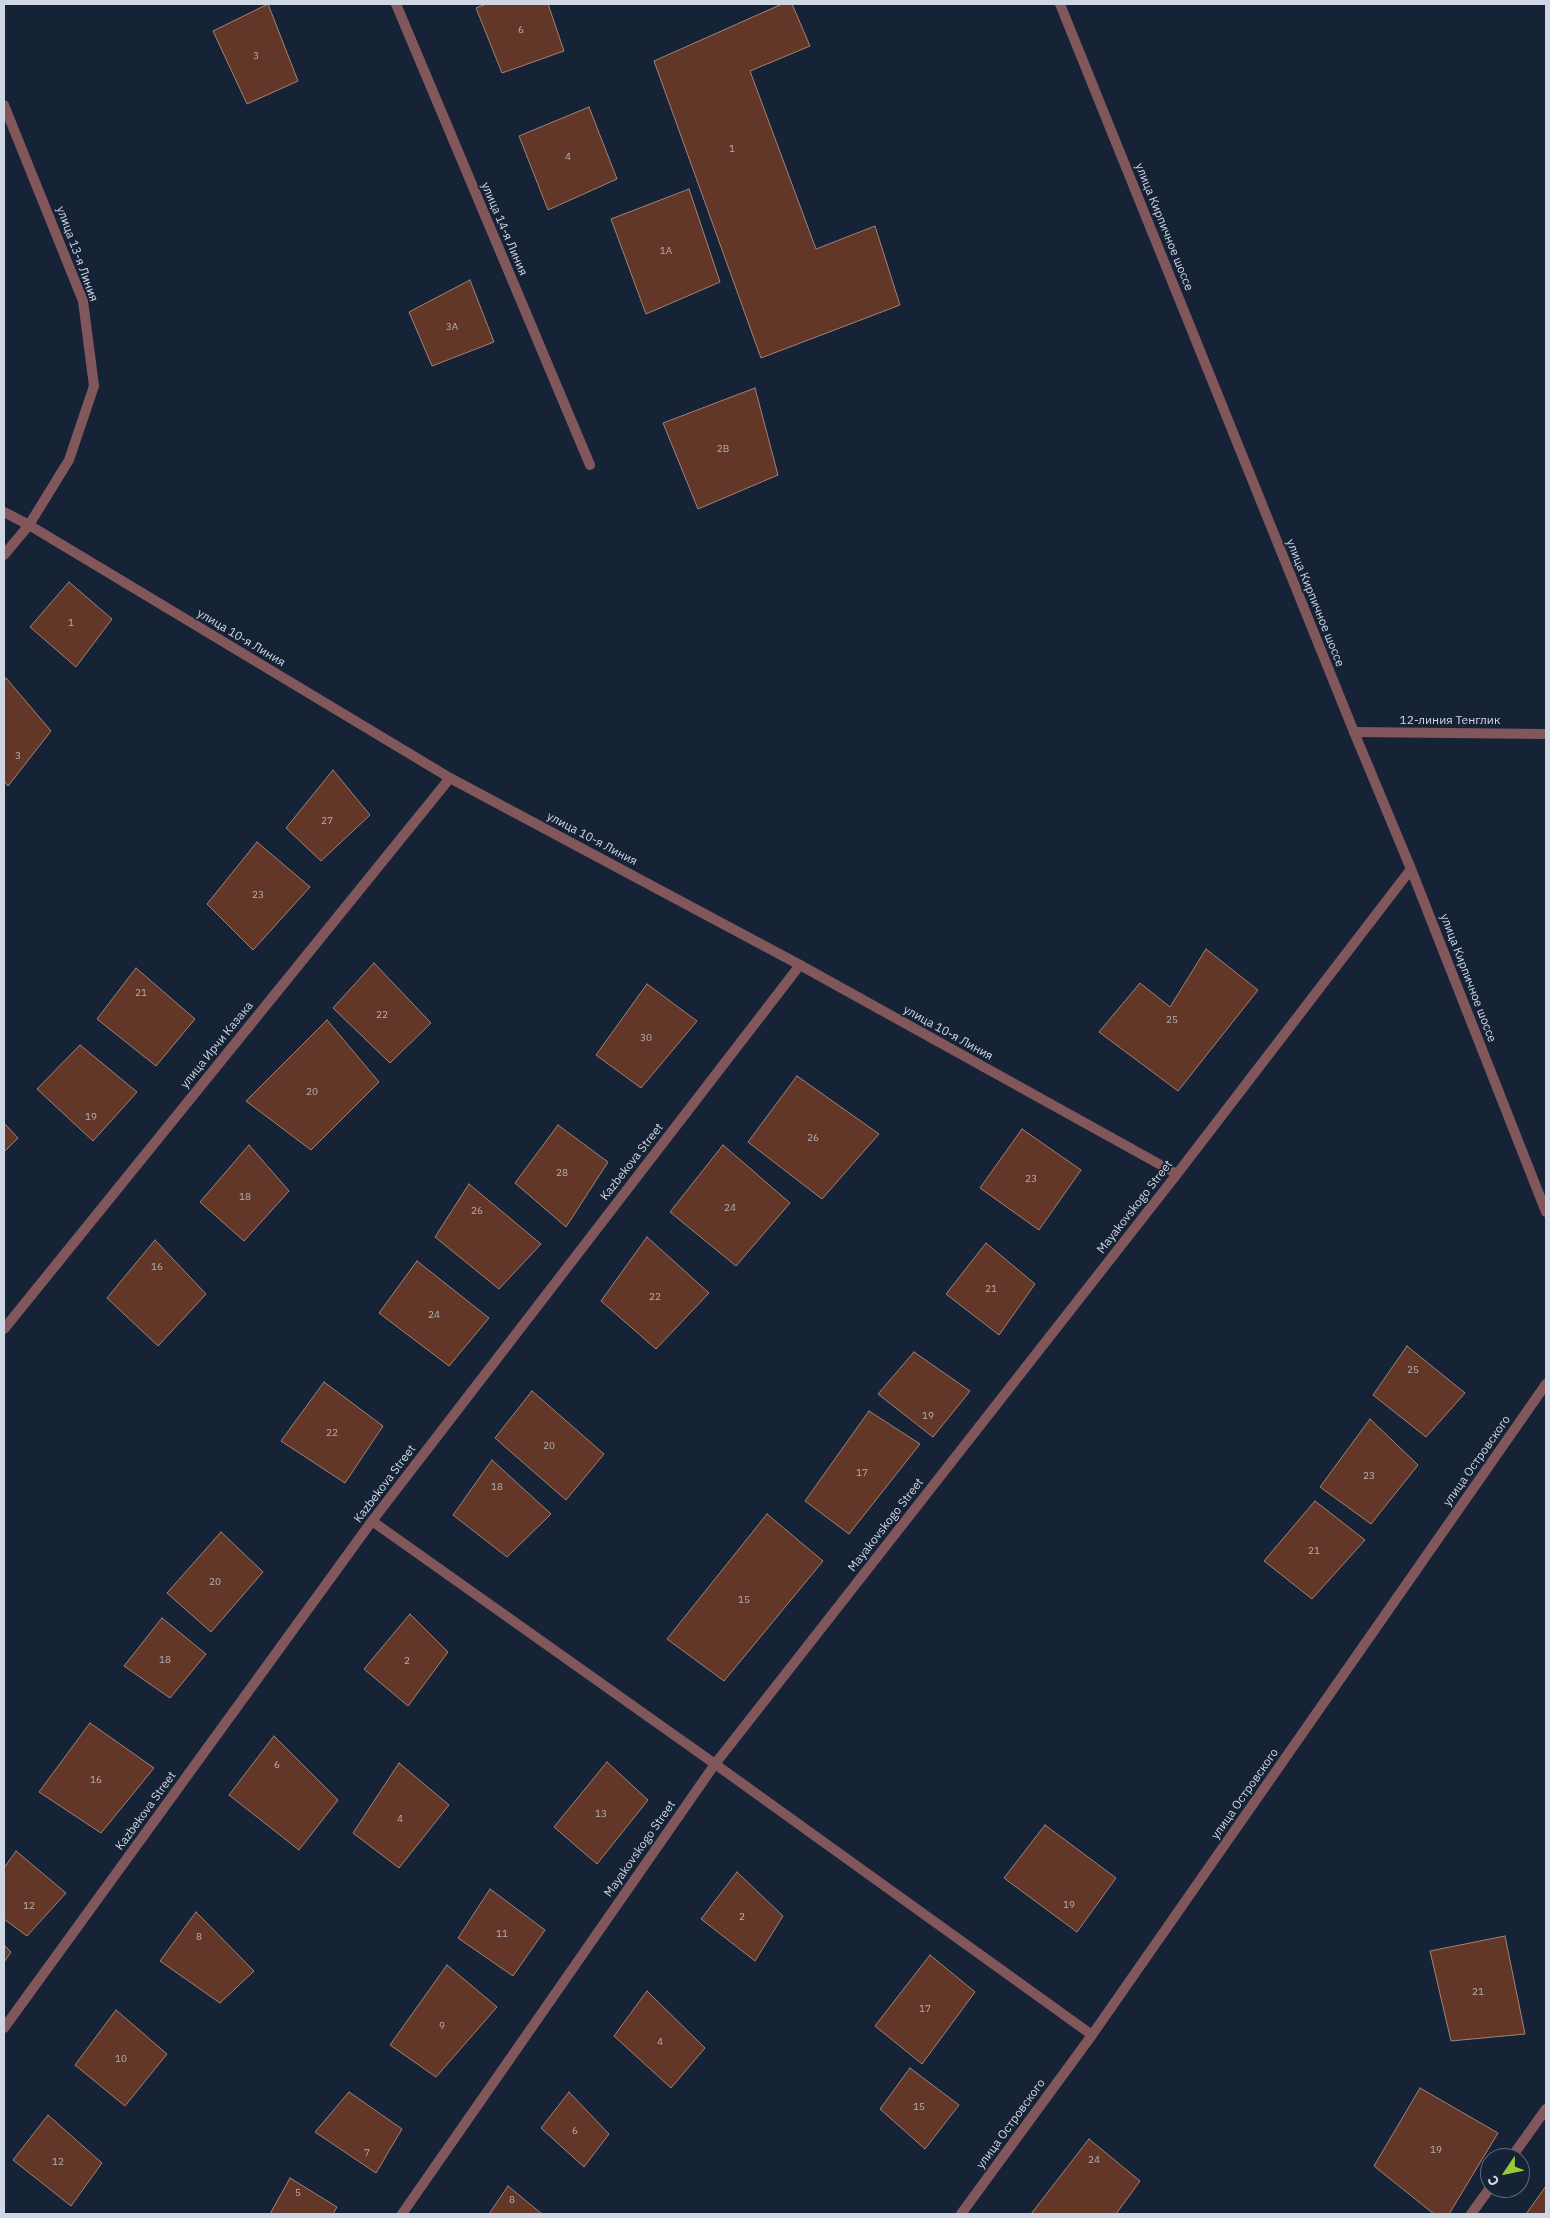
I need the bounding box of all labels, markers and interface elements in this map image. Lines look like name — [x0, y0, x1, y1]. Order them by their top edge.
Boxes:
house number: 6 — [518, 24, 524, 36]
house number: 3 — [253, 50, 259, 62]
house number: 1 — [729, 143, 735, 155]
house number: 4 — [565, 151, 571, 163]
street label: улица Кирпичное шоссе — [1132, 161, 1196, 293]
street label: улица 14-я Линия — [478, 180, 530, 278]
street label: улица 13-я Линия — [53, 204, 101, 304]
house number: 1А — [660, 245, 672, 257]
house number: 3А — [446, 321, 458, 333]
house number: 2В — [717, 443, 729, 455]
street label: улица Кирпичное шоссе — [1283, 537, 1347, 669]
street label: улица 10-я Линия — [194, 606, 288, 670]
house number: 1 — [68, 617, 74, 629]
street label: 12-линия Тенглик — [1399, 714, 1501, 728]
house number: 3 — [15, 750, 21, 762]
street label: улица 10-я Линия — [544, 809, 640, 869]
house number: 27 — [321, 815, 333, 827]
house number: 23 — [252, 889, 264, 901]
street label: улица Кирпичное шоссе — [1437, 912, 1499, 1044]
house number: 21 — [135, 987, 147, 999]
street label: улица Ирчи Казака — [178, 999, 256, 1091]
street label: улица 10-я Линия — [901, 1002, 995, 1064]
house number: 22 — [376, 1009, 388, 1021]
house number: 25 — [1166, 1014, 1178, 1026]
house number: 30 — [640, 1032, 652, 1044]
house number: 20 — [306, 1086, 318, 1098]
house number: 19 — [85, 1111, 97, 1123]
street label: Kazbekova Street — [597, 1121, 667, 1203]
house number: 26 — [807, 1132, 819, 1144]
street label: Mayakovskogo Street — [1094, 1157, 1176, 1257]
house number: 28 — [556, 1167, 568, 1179]
house number: 23 — [1025, 1173, 1037, 1185]
house number: 18 — [239, 1191, 251, 1203]
house number: 24 — [724, 1202, 736, 1214]
house number: 26 — [471, 1205, 483, 1217]
house number: 16 — [151, 1261, 163, 1273]
house number: 21 — [985, 1283, 997, 1295]
house number: 22 — [649, 1291, 661, 1303]
house number: 24 — [428, 1309, 440, 1321]
house number: 25 — [1407, 1364, 1419, 1376]
house number: 19 — [922, 1410, 934, 1422]
street label: улица Островского — [1440, 1413, 1514, 1509]
house number: 22 — [326, 1427, 338, 1439]
house number: 20 — [543, 1440, 555, 1452]
street label: Kazbekova Street — [351, 1442, 419, 1526]
house number: 17 — [856, 1467, 868, 1479]
house number: 23 — [1363, 1470, 1375, 1482]
street label: Mayakovskogo Street — [845, 1475, 927, 1575]
house number: 18 — [491, 1481, 503, 1493]
house number: 21 — [1308, 1545, 1320, 1557]
house number: 20 — [209, 1576, 221, 1588]
house number: 15 — [738, 1594, 750, 1606]
house number: 18 — [159, 1654, 171, 1666]
house number: 2 — [404, 1655, 410, 1667]
street label: улица Островского — [1208, 1746, 1282, 1842]
house number: 6 — [274, 1759, 280, 1771]
street label: Kazbekova Street — [113, 1769, 179, 1853]
house number: 16 — [90, 1774, 102, 1786]
street label: Mayakovskogo Street — [601, 1798, 679, 1900]
house number: 13 — [595, 1808, 607, 1820]
house number: 4 — [397, 1813, 403, 1825]
house number: 19 — [1063, 1899, 1075, 1911]
house number: 12 — [23, 1900, 35, 1912]
house number: 2 — [739, 1911, 745, 1923]
house number: 11 — [496, 1928, 508, 1940]
house number: 8 — [196, 1931, 202, 1943]
house number: 21 — [1472, 1986, 1484, 1998]
house number: 17 — [919, 2003, 931, 2015]
house number: 9 — [439, 2020, 445, 2032]
house number: 4 — [657, 2036, 663, 2048]
house number: 10 — [115, 2053, 127, 2065]
street label: улица Островского — [974, 2076, 1048, 2172]
house number: 15 — [913, 2101, 925, 2113]
house number: 6 — [572, 2125, 578, 2137]
house number: 19 — [1430, 2144, 1442, 2156]
house number: 7 — [364, 2147, 370, 2159]
north arrow — [1480, 2148, 1530, 2198]
house number: 24 — [1088, 2154, 1100, 2166]
house number: 12 — [52, 2156, 64, 2168]
text: С — [1483, 2172, 1503, 2190]
house number: 5 — [295, 2187, 301, 2199]
house number: 8 — [509, 2194, 515, 2206]

